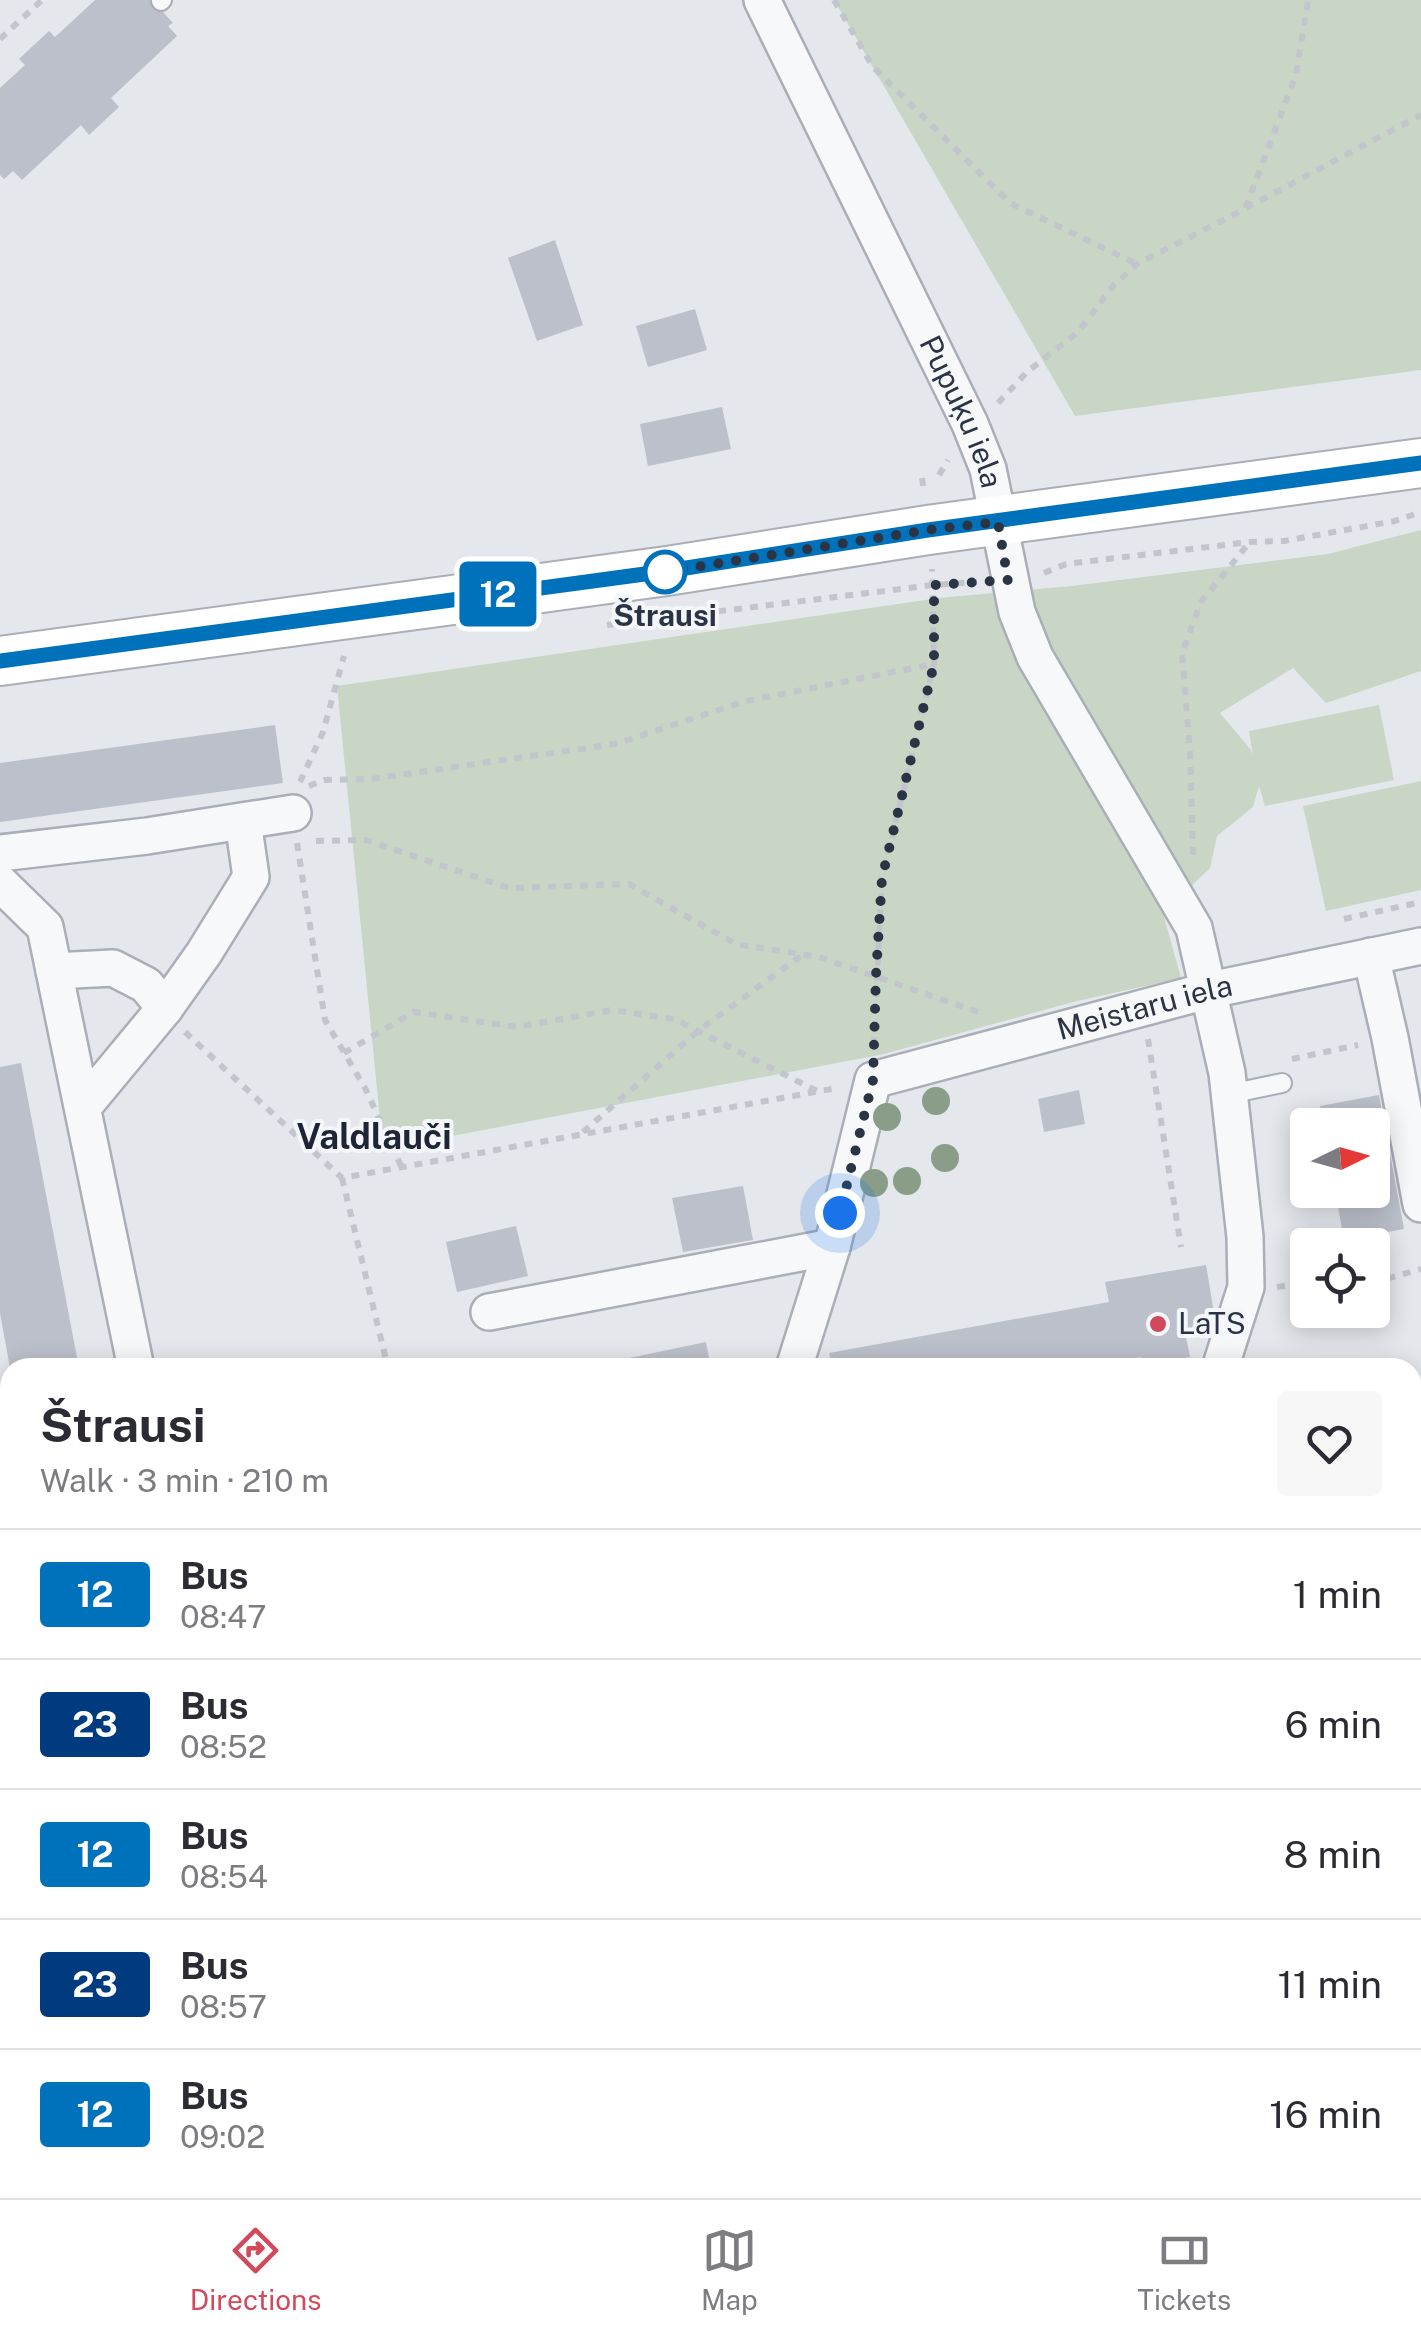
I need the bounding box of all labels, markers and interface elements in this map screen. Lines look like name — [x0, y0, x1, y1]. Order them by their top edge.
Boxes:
street label: Pupuķu iela — [912, 330, 1010, 491]
marker: Štrausi — [644, 551, 686, 593]
line badge: 12 — [453, 562, 543, 626]
text: 12 — [479, 574, 517, 615]
place label: Štrausi — [613, 597, 717, 633]
street label: Meistaru iela — [1053, 967, 1236, 1047]
north arrow — [1290, 1108, 1390, 1208]
map controls — [1290, 1108, 1390, 1328]
district label: Valdlauči — [297, 1116, 451, 1157]
your location — [815, 1188, 865, 1238]
button: locate — [1290, 1228, 1390, 1328]
place label: LaTS — [1178, 1305, 1246, 1341]
marker: LaTS — [1147, 1313, 1169, 1335]
button: heart — [1277, 1391, 1382, 1496]
text: Štrausi — [40, 1396, 206, 1453]
text: Walk · 3 min · 210 m — [40, 1462, 329, 1499]
text: Bus — [180, 1553, 249, 1598]
text: 1 min — [1293, 1572, 1382, 1617]
text: 12 — [76, 1574, 114, 1615]
text: 08:47 — [180, 1598, 266, 1635]
text: Bus — [180, 1683, 249, 1728]
text: 6 min — [1285, 1702, 1382, 1747]
text: 23 — [72, 1704, 118, 1745]
text: 08:52 — [180, 1728, 267, 1765]
text: Bus — [180, 1813, 249, 1858]
text: 8 min — [1284, 1832, 1382, 1877]
text: 12 — [76, 1834, 114, 1875]
text: 08:54 — [180, 1858, 268, 1895]
text: Bus — [180, 1943, 249, 1988]
text: 11 min — [1277, 1962, 1382, 2007]
text: 23 — [72, 1964, 118, 2005]
text: 08:57 — [180, 1988, 267, 2025]
text: Bus — [180, 2073, 249, 2118]
text: 16 min — [1269, 2092, 1382, 2137]
text: 12 — [76, 2094, 114, 2135]
text: 09:02 — [180, 2118, 265, 2155]
tab: Directions — [190, 2223, 321, 2316]
tab: Map — [701, 2223, 758, 2316]
tab: Tickets — [1137, 2223, 1231, 2316]

